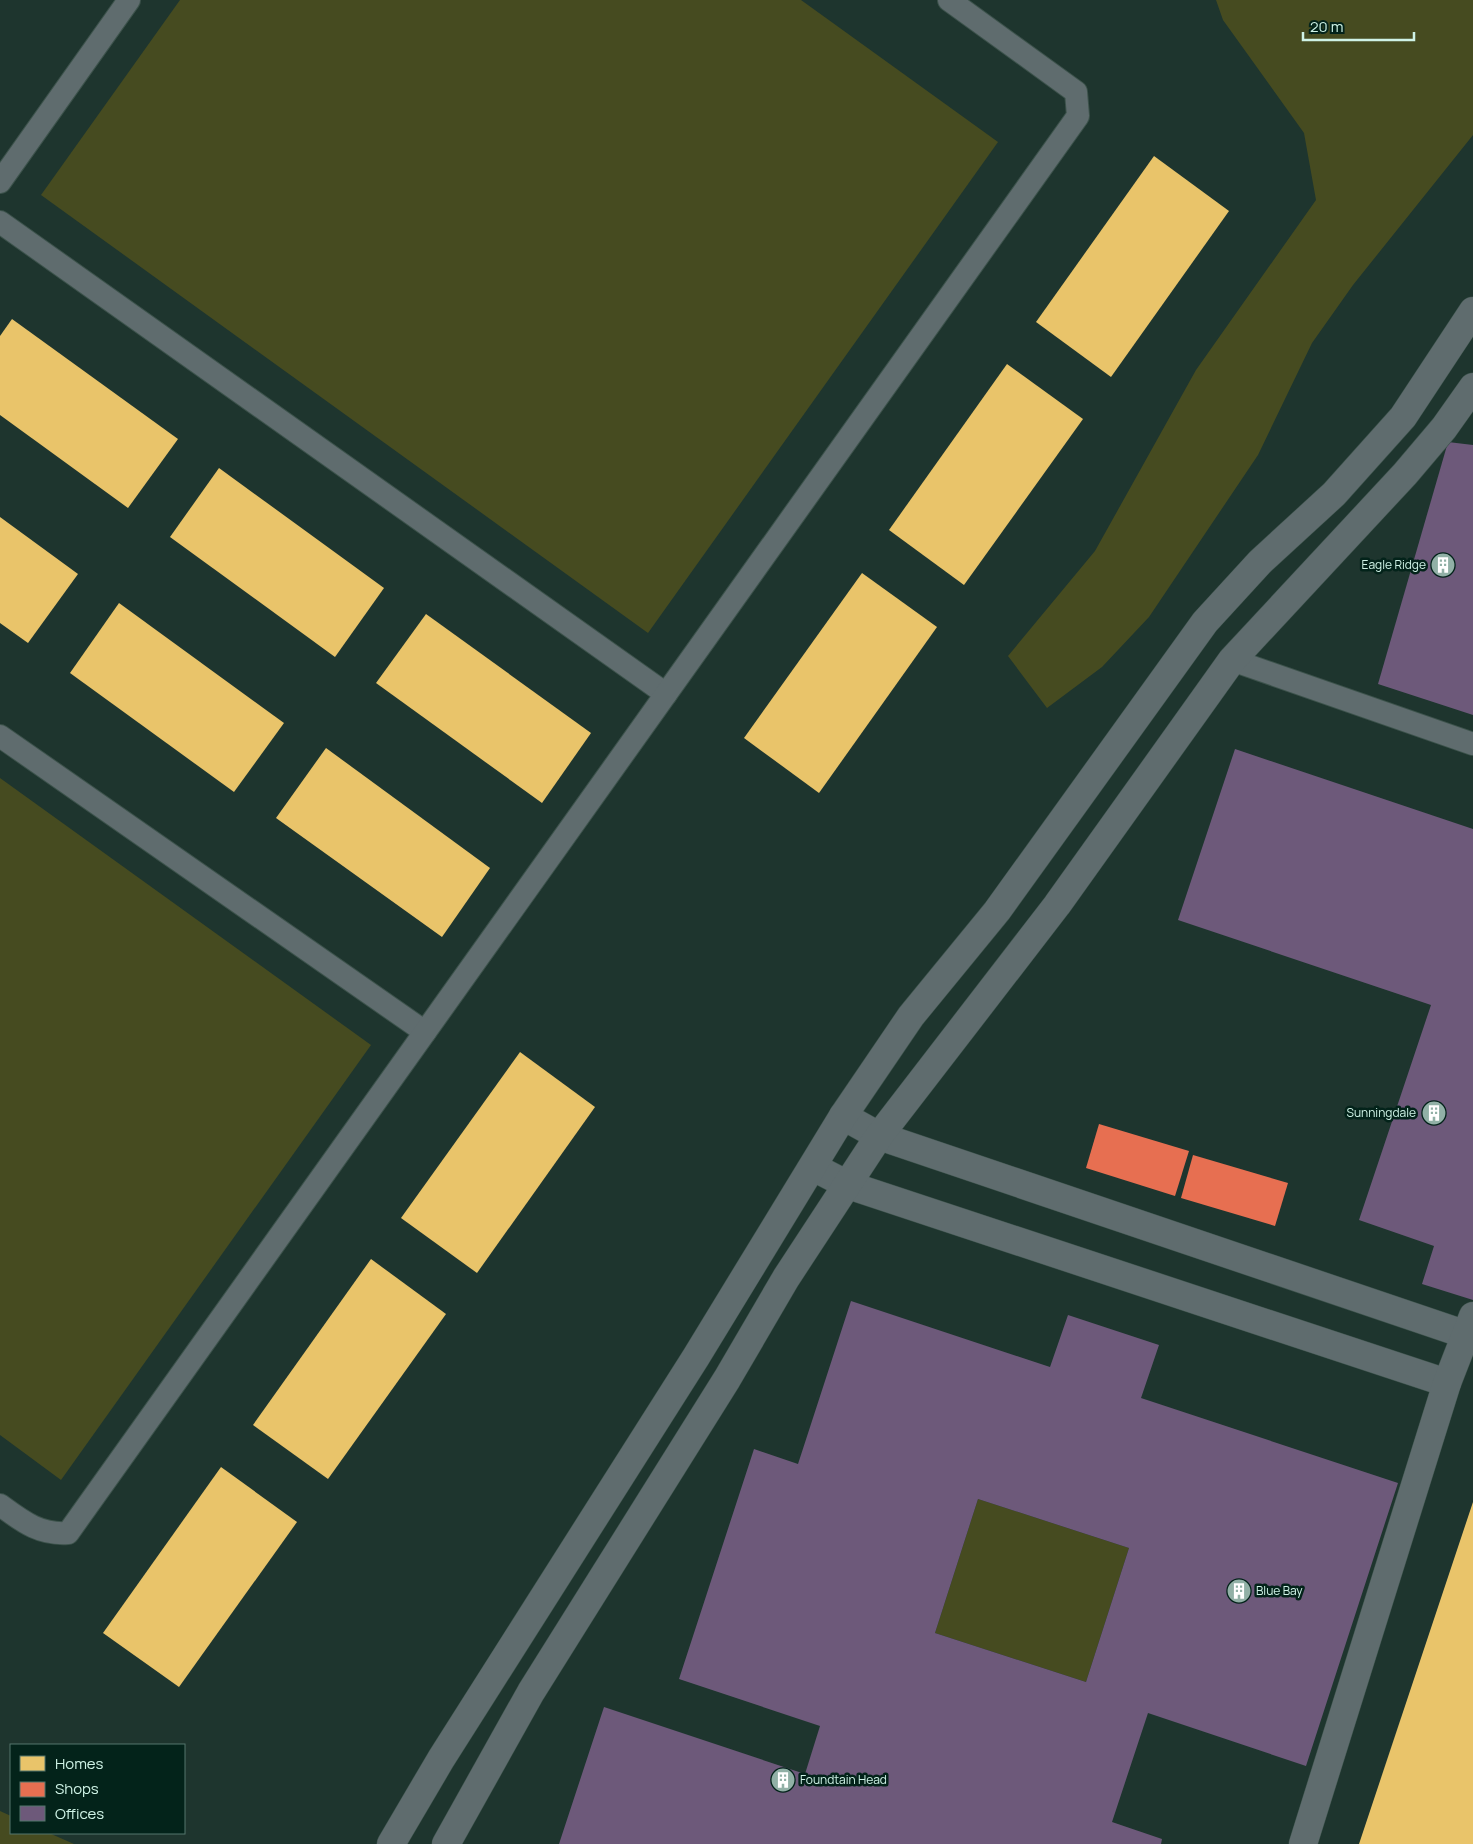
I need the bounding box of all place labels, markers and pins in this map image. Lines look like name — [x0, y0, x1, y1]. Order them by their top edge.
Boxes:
building icon: Eagle Ridge — [1430, 552, 1456, 578]
place label: Eagle Ridge — [1362, 556, 1426, 573]
building icon: Sunningdale — [1421, 1100, 1447, 1126]
place label: Sunningdale — [1347, 1104, 1416, 1121]
building icon: Blue Bay — [1226, 1578, 1252, 1604]
place label: Blue Bay — [1256, 1582, 1303, 1599]
building icon: Foundtain Head — [770, 1767, 796, 1793]
place label: Foundtain Head — [800, 1771, 887, 1788]

